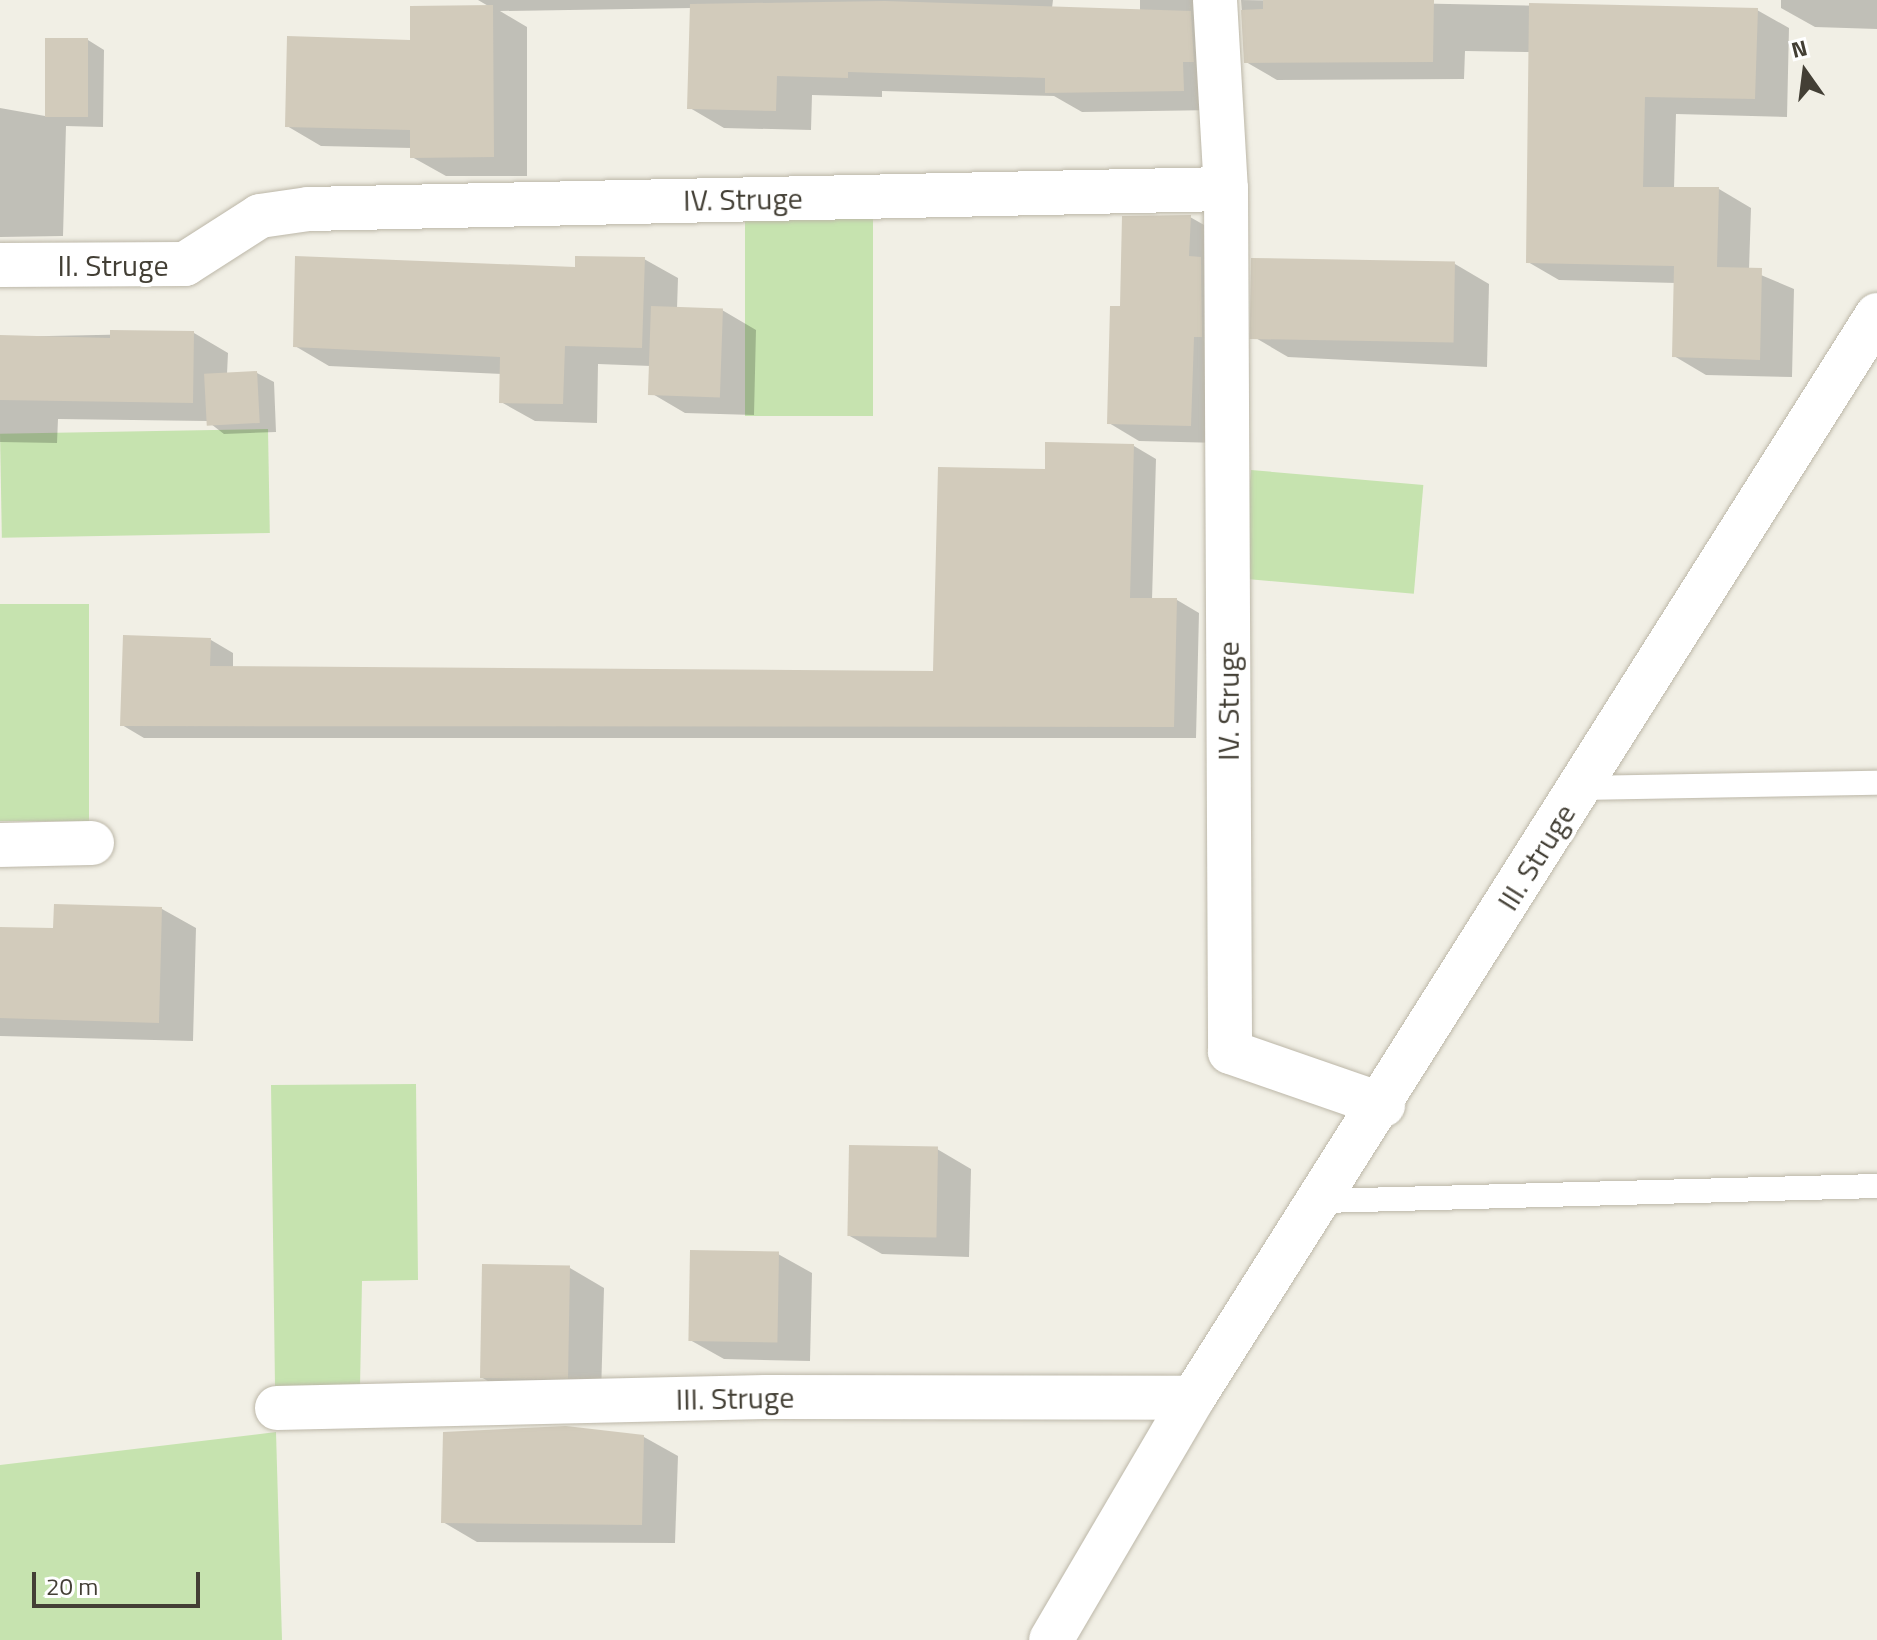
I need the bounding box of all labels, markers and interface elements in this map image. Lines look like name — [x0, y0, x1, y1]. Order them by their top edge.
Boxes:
text: N — [1788, 30, 1811, 67]
north arrow — [1765, 32, 1845, 112]
street label: IV. Struge — [683, 180, 803, 218]
street label: II. Struge — [57, 247, 169, 283]
street label: IV. Struge — [1210, 641, 1246, 761]
street label: III. Struge — [1489, 797, 1583, 917]
street label: III. Struge — [675, 1379, 795, 1417]
scale bar — [36, 1556, 204, 1606]
text: 20 m — [46, 1568, 98, 1604]

